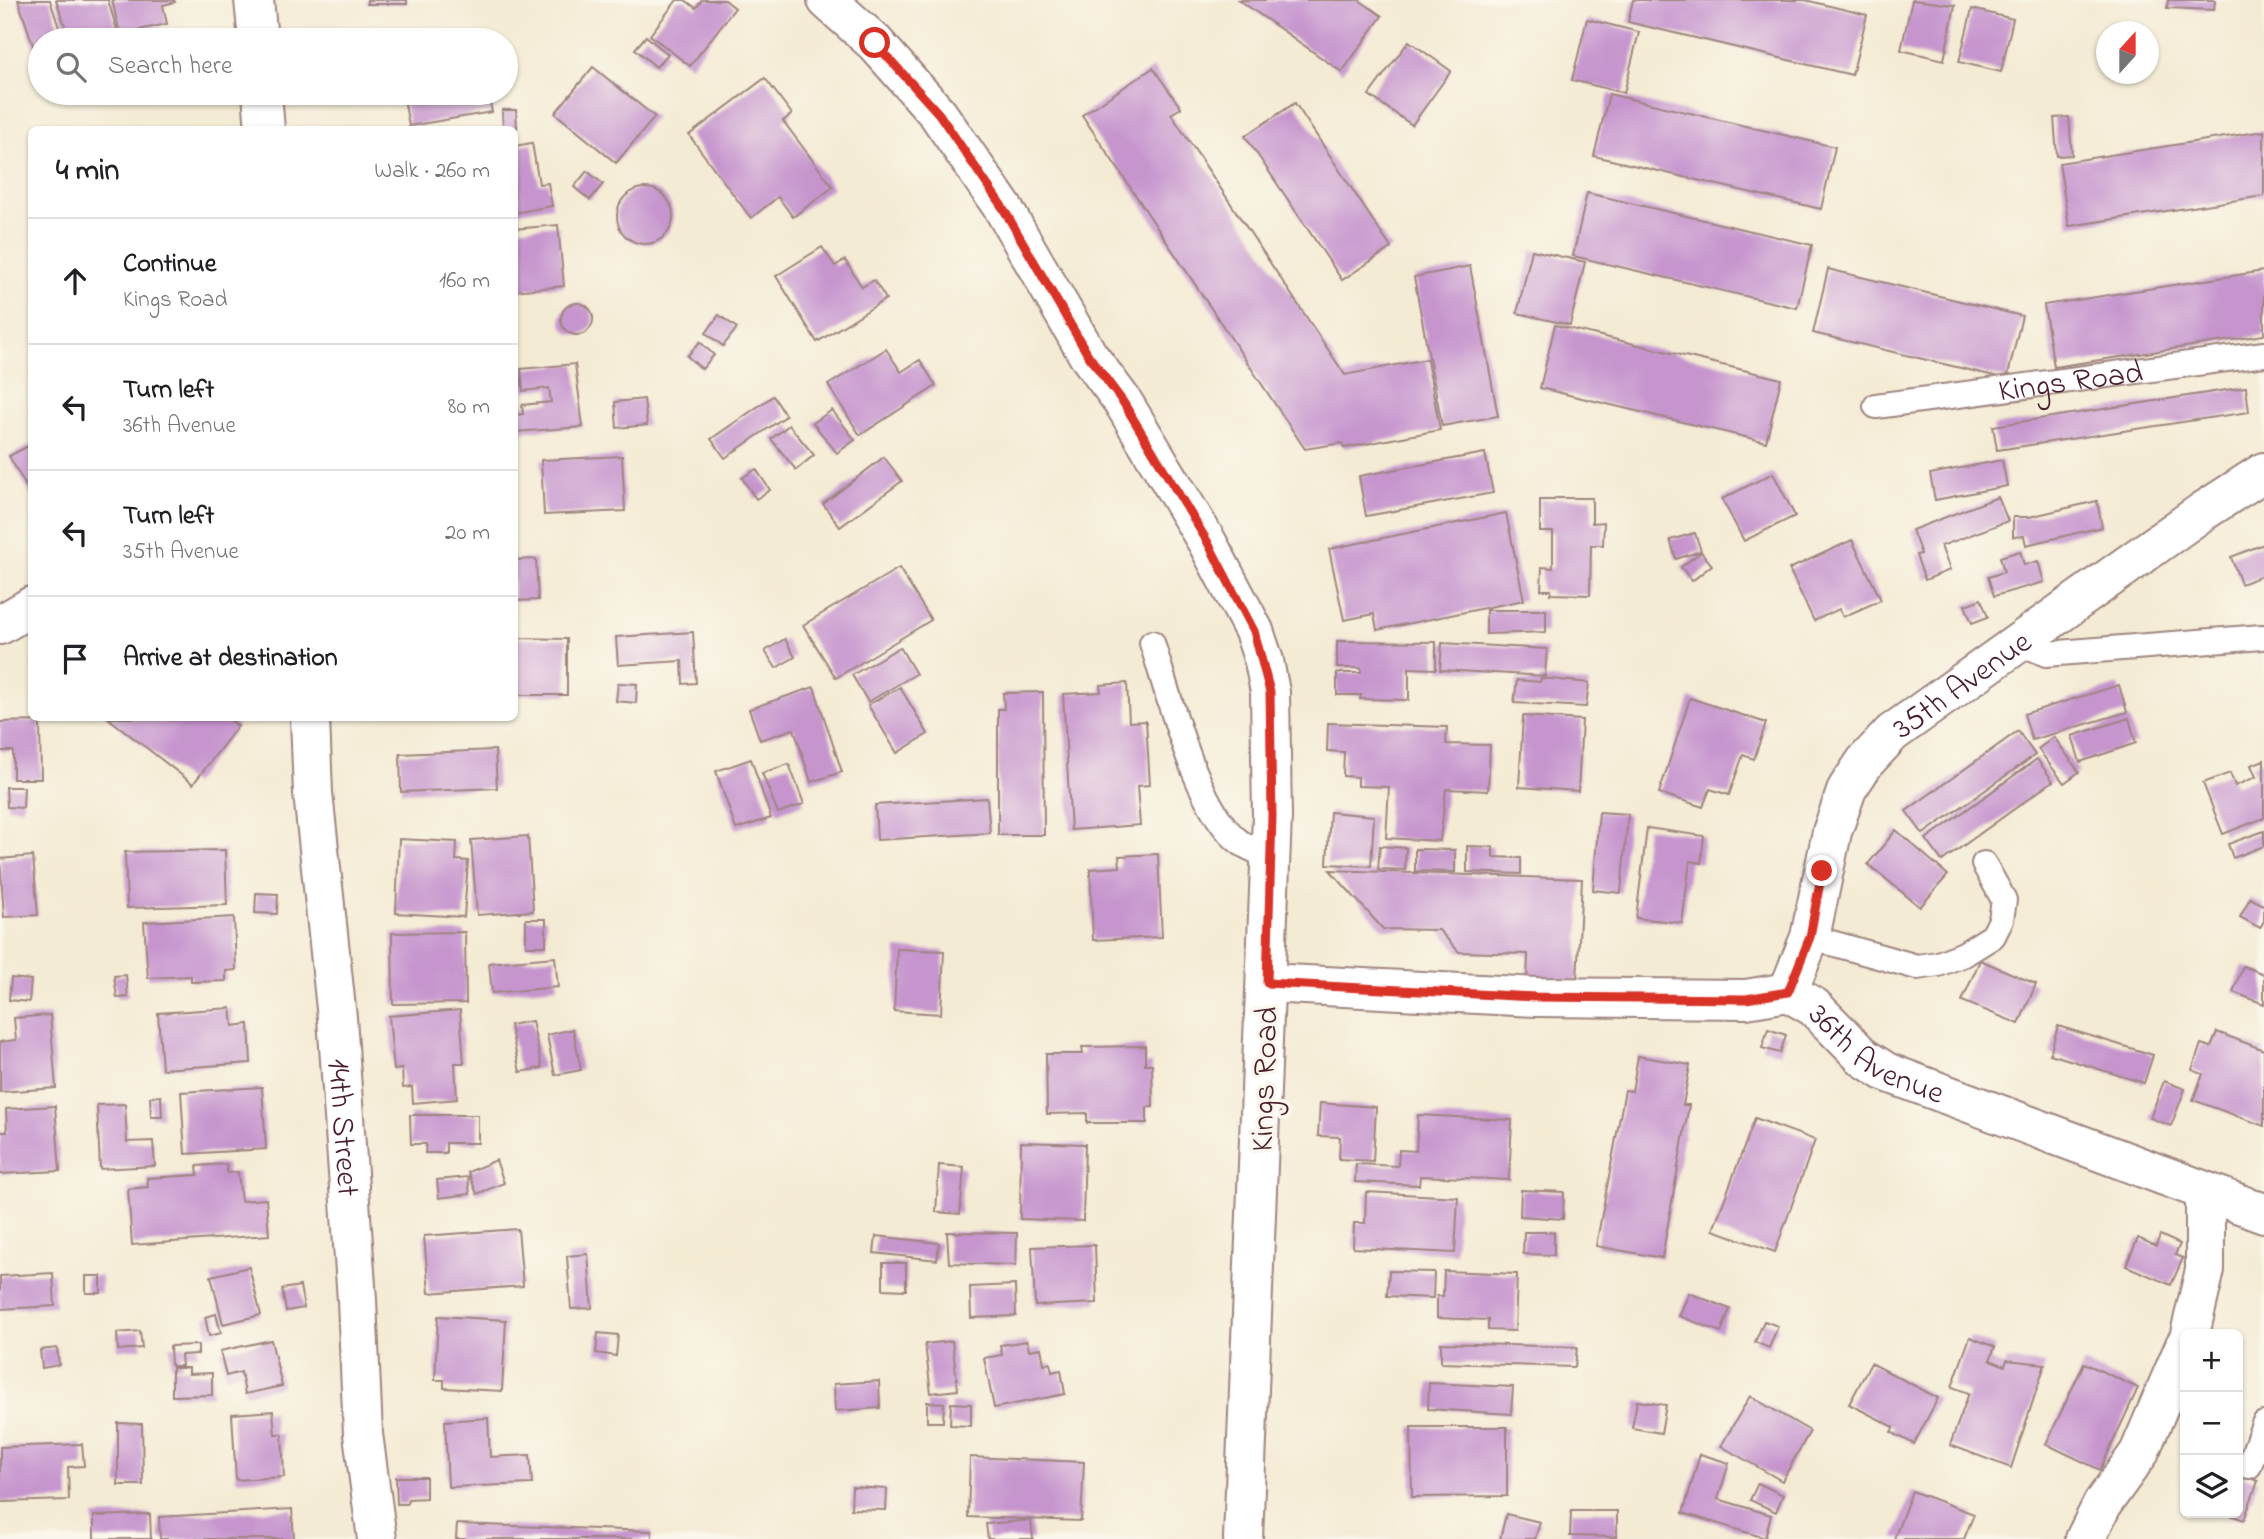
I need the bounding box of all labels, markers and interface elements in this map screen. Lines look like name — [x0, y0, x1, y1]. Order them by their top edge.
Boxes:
north arrow — [2096, 21, 2159, 84]
route start — [859, 27, 890, 58]
search box — [28, 28, 518, 105]
icon: search — [52, 48, 90, 86]
text: Search here — [108, 48, 233, 86]
text: 4 min — [56, 150, 119, 194]
text: Walk · 260 m — [374, 155, 490, 188]
text: Continue — [123, 246, 216, 284]
icon: ahead — [56, 262, 94, 300]
text: 160 m — [439, 265, 490, 298]
text: Kings Road — [123, 284, 227, 317]
street label: Kings Road — [1996, 350, 2146, 416]
text: Turn left — [123, 372, 214, 410]
icon: left — [56, 388, 94, 426]
text: 80 m — [448, 391, 490, 424]
text: 36th Avenue — [123, 410, 236, 443]
text: Turn left — [123, 498, 214, 536]
icon: left — [56, 514, 94, 552]
text: 20 m — [445, 517, 490, 550]
text: 35th Avenue — [123, 536, 239, 569]
street label: 35th Avenue — [1884, 620, 2043, 753]
icon: arrive — [56, 640, 94, 678]
text: Arrive at destination — [123, 640, 338, 678]
route end — [1806, 855, 1837, 886]
street label: 36th Avenue — [1796, 994, 1951, 1119]
street label: Kings Road — [1240, 1006, 1293, 1153]
street label: 14th Street — [313, 1057, 370, 1198]
map controls — [2180, 1329, 2243, 1518]
button: + — [2180, 1329, 2243, 1392]
button: − — [2180, 1392, 2243, 1455]
button: layers — [2180, 1455, 2243, 1518]

